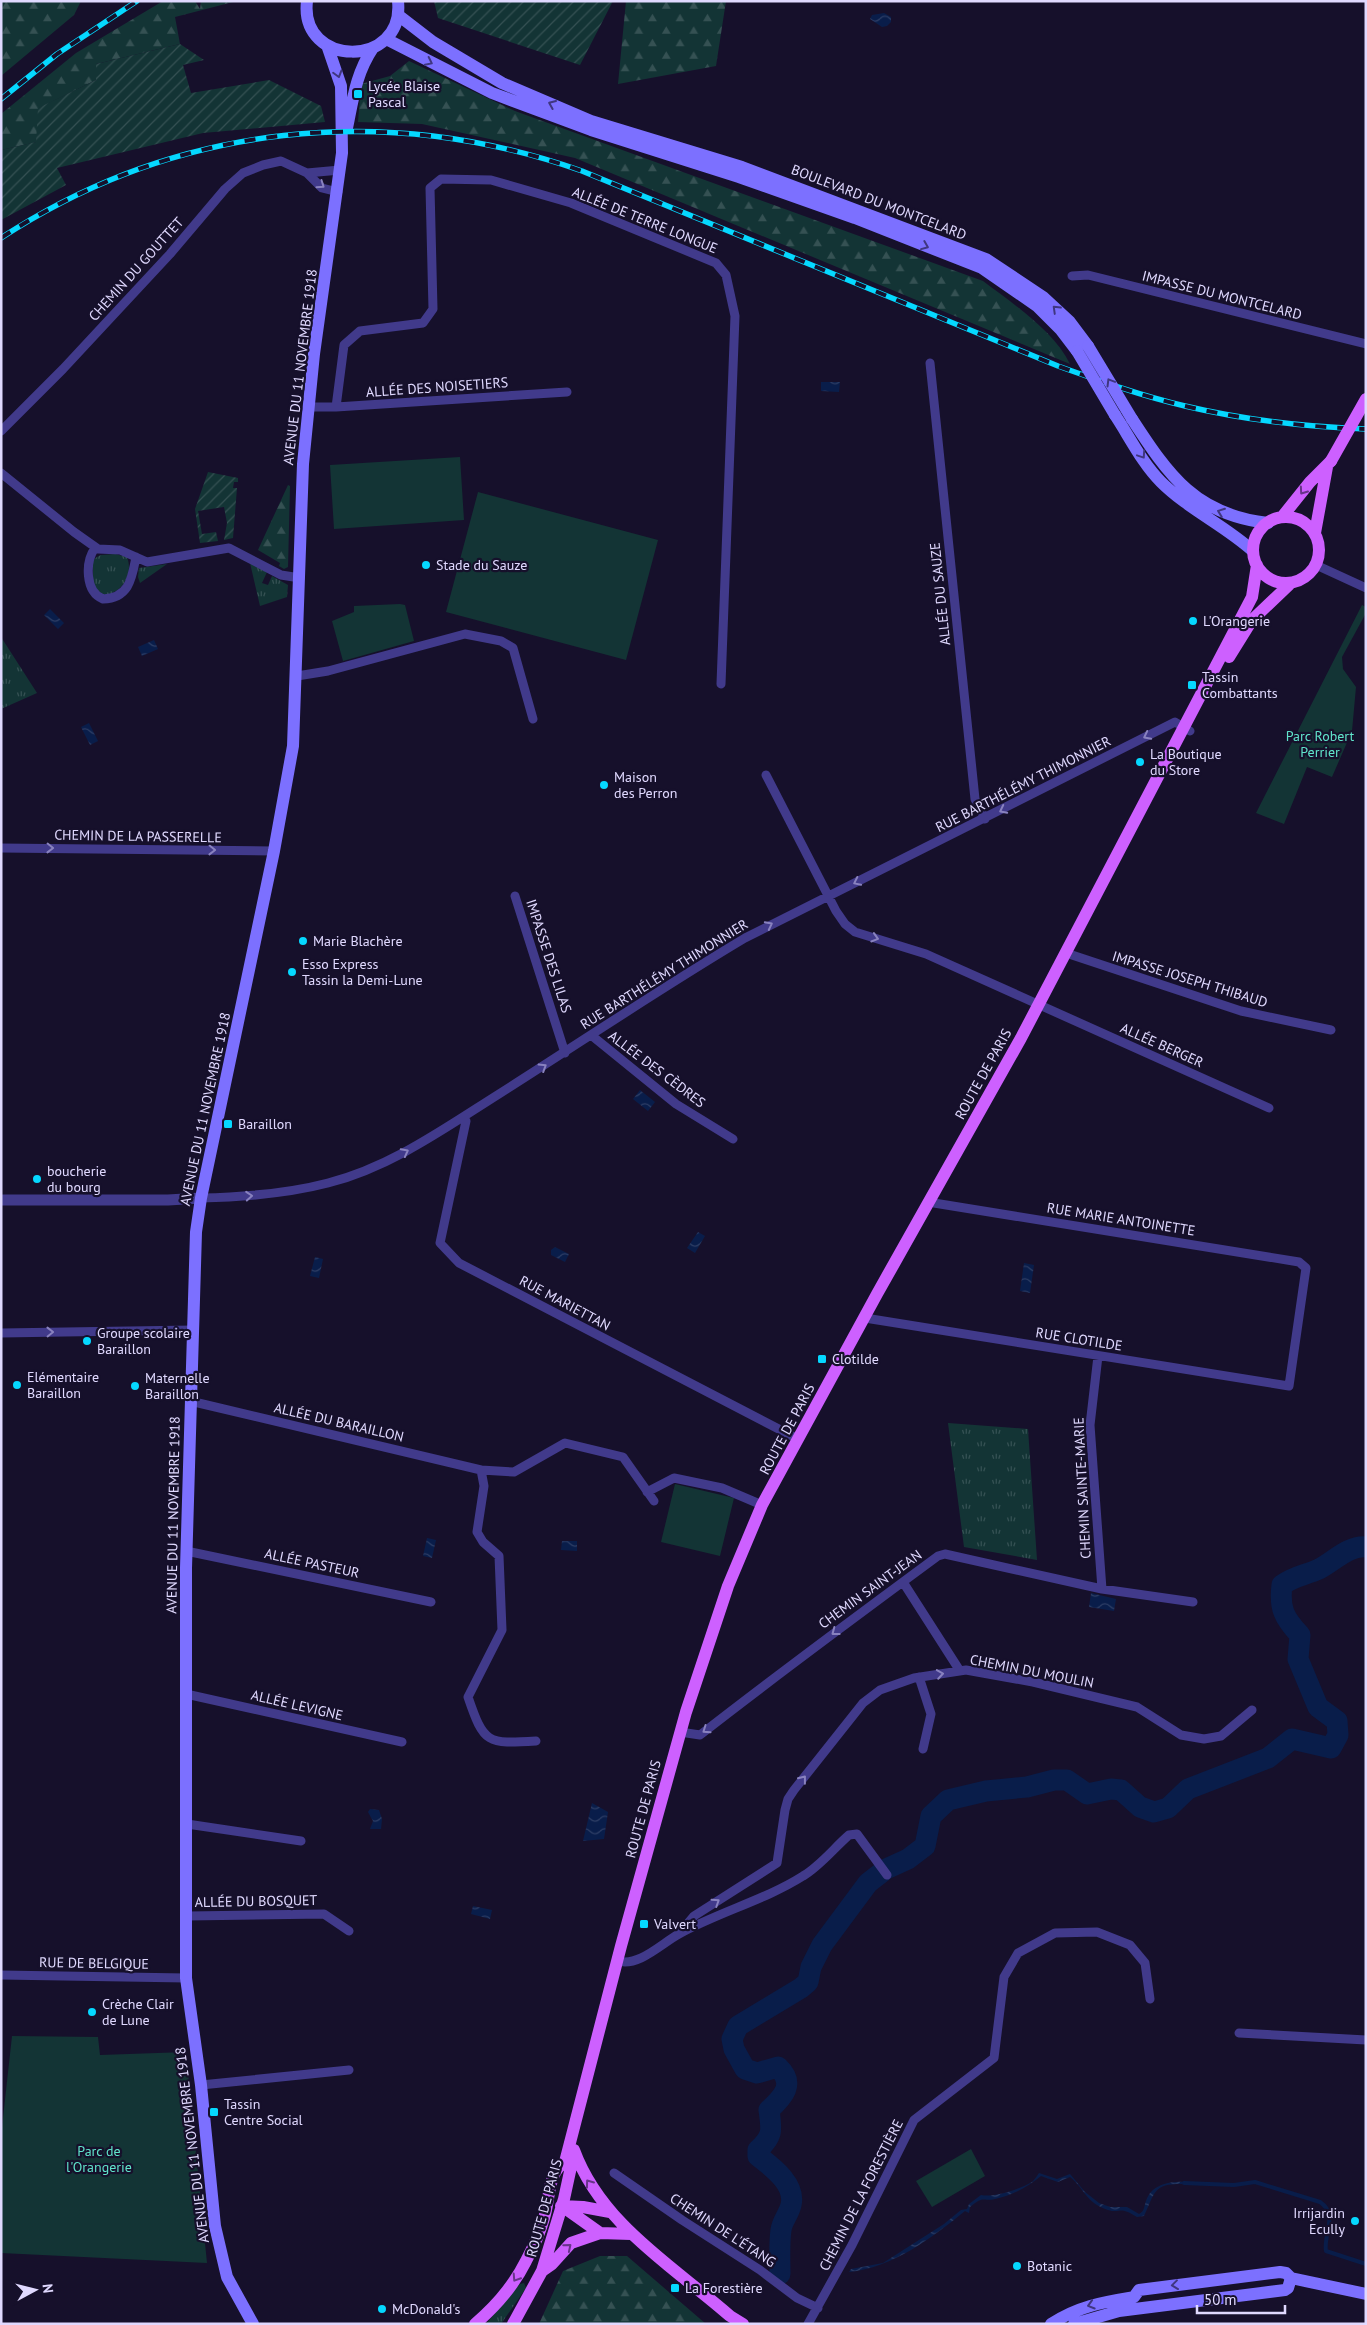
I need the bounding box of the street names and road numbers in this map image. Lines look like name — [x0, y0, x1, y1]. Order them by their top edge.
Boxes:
street label: BOULEVARD DU MONTCELARD — [789, 160, 969, 244]
street label: ALLÉE DE TERRE LONGUE — [570, 183, 720, 257]
street label: CHEMIN DU GOUTTET — [85, 213, 188, 325]
street label: IMPASSE DU MONTCELARD — [1140, 266, 1304, 324]
street label: AVENUE DU 11 NOVEMBRE 1918 — [279, 268, 321, 466]
street label: ALLÉE DES NOISETIERS — [365, 373, 509, 401]
street label: ALLÉE DU SAUZE — [926, 542, 954, 646]
street label: RUE BARTHÉLÉMY THIMONNIER — [932, 732, 1114, 836]
street label: CHEMIN DE LA PASSERELLE — [54, 826, 222, 846]
street label: IMPASSE DES LILAS — [522, 897, 576, 1015]
street label: RUE BARTHÉLÉMY THIMONNIER — [577, 915, 751, 1033]
street label: IMPASSE JOSEPH THIBAUD — [1110, 947, 1270, 1011]
street label: AVENUE DU 11 NOVEMBRE 1918 — [176, 1011, 234, 1207]
street label: ALLÉE BERGER — [1118, 1019, 1206, 1071]
street label: ROUTE DE PARIS — [951, 1026, 1015, 1122]
street label: ALLÉE DES CÈDRES — [605, 1027, 709, 1111]
street label: RUE MARIE ANTOINETTE — [1046, 1198, 1196, 1240]
street label: RUE MARIETTAN — [516, 1271, 614, 1335]
street label: RUE CLOTILDE — [1034, 1323, 1124, 1355]
street label: ROUTE DE PARIS — [755, 1380, 819, 1478]
street label: ALLÉE DU BARAILLON — [272, 1398, 406, 1446]
street label: AVENUE DU 11 NOVEMBRE 1918 — [162, 1416, 184, 1614]
street label: CHEMIN SAINTE-MARIE — [1069, 1417, 1095, 1559]
street label: ALLÉE PASTEUR — [263, 1544, 361, 1582]
street label: CHEMIN SAINT-JEAN — [815, 1546, 925, 1632]
street label: CHEMIN DU MOULIN — [969, 1650, 1095, 1692]
street label: ALLÉE LEVIGNE — [249, 1686, 345, 1724]
street label: ROUTE DE PARIS — [621, 1758, 665, 1860]
street label: ALLÉE DU BOSQUET — [195, 1891, 318, 1911]
street label: RUE DE BELGIQUE — [39, 1953, 149, 1973]
street label: AVENUE DU 11 NOVEMBRE 1918 — [171, 2046, 213, 2244]
street label: CHEMIN DE LA FORESTIÈRE — [815, 2116, 907, 2274]
street label: ROUTE DE PARIS — [522, 2157, 566, 2259]
street label: CHEMIN DE L'ÉTANG — [667, 2189, 779, 2271]

